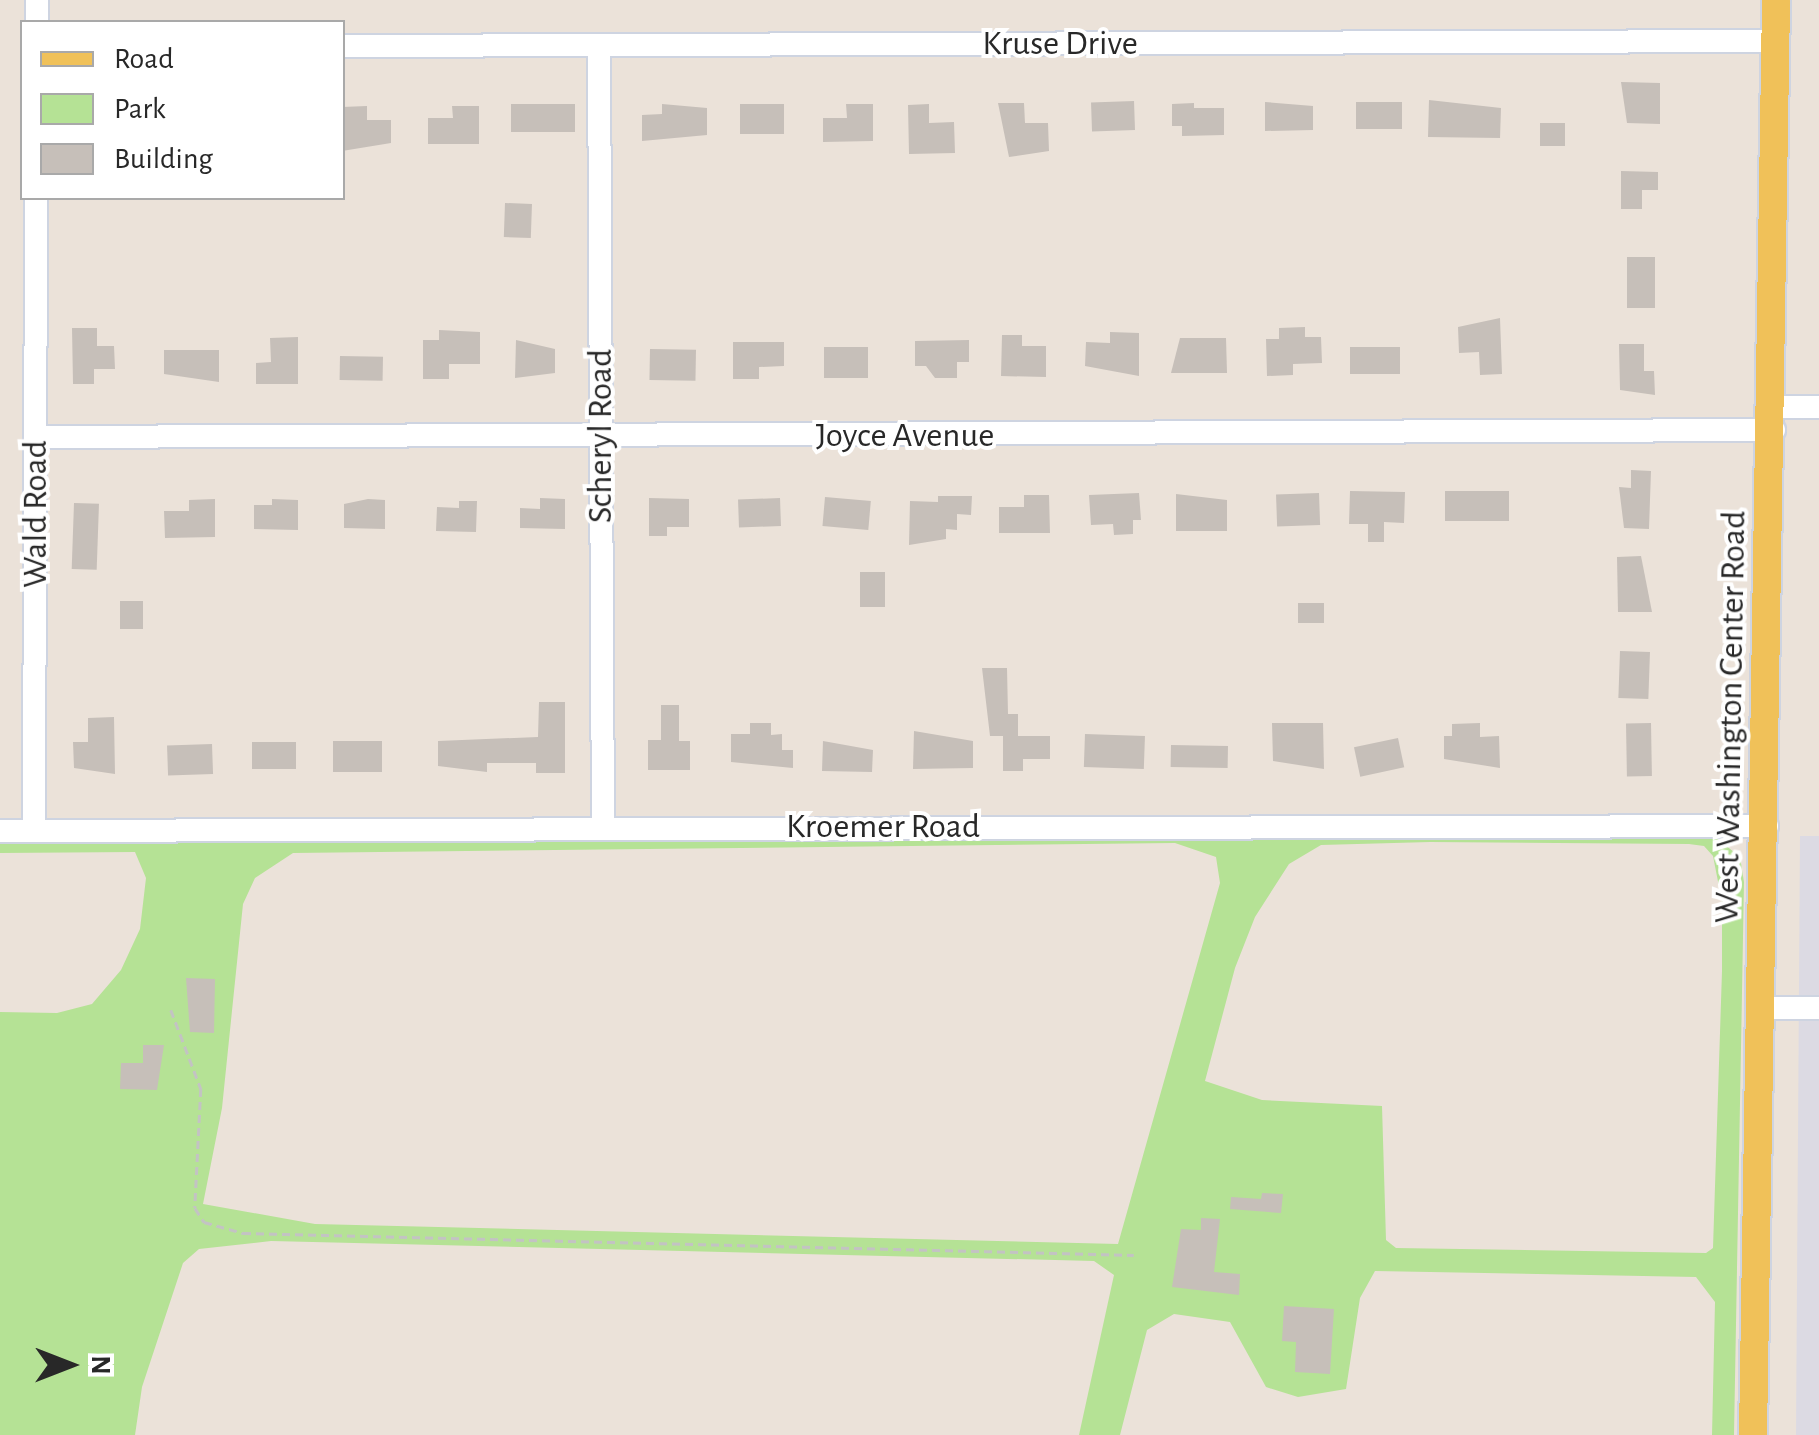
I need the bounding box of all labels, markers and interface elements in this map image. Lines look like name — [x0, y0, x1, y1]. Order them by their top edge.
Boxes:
legend — [20, 20, 345, 200]
street label: Kruse Drive — [982, 23, 1138, 65]
text: Road — [114, 44, 174, 74]
text: Park — [114, 94, 166, 124]
text: Building — [114, 144, 213, 174]
street label: Scheryl Road — [580, 349, 622, 523]
street label: Joyce Avenue — [816, 415, 994, 457]
street label: Wald Road — [15, 440, 57, 588]
street label: West Washington Center Road — [1706, 510, 1756, 924]
street label: Kroemer Road — [786, 806, 980, 848]
north arrow — [20, 1315, 120, 1415]
text: N — [86, 1355, 114, 1375]

